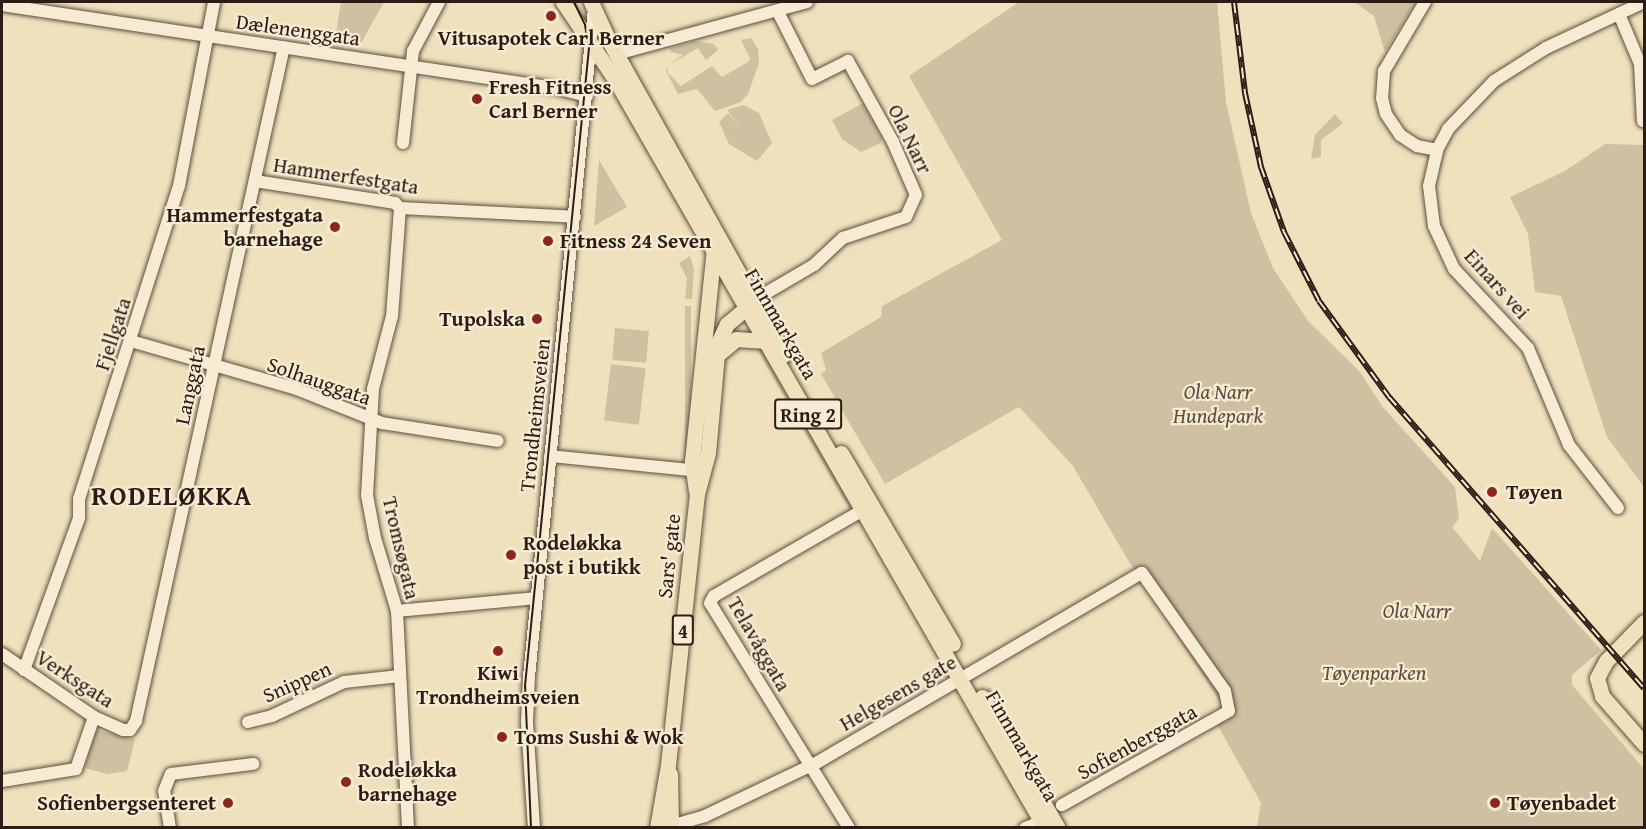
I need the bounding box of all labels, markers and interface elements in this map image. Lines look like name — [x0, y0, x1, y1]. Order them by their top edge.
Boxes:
street label: Dælenenggata — [234, 9, 362, 51]
marker: Vitusapotek Carl Berner — [544, 9, 558, 23]
place label: Vitusapotek Carl Berner — [437, 25, 665, 51]
place label: Fresh Fitness Carl Berner — [489, 74, 612, 124]
marker: Fresh Fitness Carl Berner — [470, 92, 484, 106]
street label: Ola Narr — [882, 100, 938, 178]
street label: Hammerfestgata — [272, 152, 420, 200]
place label: Hammerfestgata barnehage — [167, 202, 323, 252]
marker: Hammerfestgata barnehage — [328, 220, 342, 234]
place label: Fitness 24 Seven — [560, 228, 711, 254]
marker: Fitness 24 Seven — [541, 234, 555, 248]
street label: Einars vei — [1459, 244, 1535, 324]
street label: Finnmarkgata — [739, 264, 823, 384]
street label: Fjellgata — [89, 294, 137, 374]
place label: Tupolska — [439, 306, 525, 332]
marker: Tupolska — [530, 312, 544, 326]
street label: Trondheimsveien — [514, 337, 556, 493]
street label: Langgata — [169, 343, 211, 427]
street label: Solhauggata — [264, 351, 374, 411]
park label: Ola Narr Hundepark — [1173, 379, 1263, 429]
road number: Ring 2 — [774, 397, 842, 431]
place label: Tøyen — [1506, 479, 1563, 505]
district label: RODELØKKA — [91, 480, 253, 512]
marker: Tøyen — [1483, 483, 1501, 501]
street label: Tromsøgata — [377, 494, 425, 602]
street label: Sars' gate — [652, 512, 686, 600]
place label: Rodeløkka post i butikk — [523, 530, 641, 580]
marker: Rodeløkka post i butikk — [504, 548, 518, 562]
street label: Telavåggata — [722, 592, 796, 696]
park label: Ola Narr — [1383, 598, 1451, 624]
road number: 4 — [671, 613, 695, 647]
marker: Kiwi Trondheimsveien — [491, 644, 505, 658]
street label: Verksgata — [31, 645, 119, 713]
street label: Helgesens gate — [835, 649, 961, 737]
street label: Snippen — [259, 656, 335, 708]
place label: Kiwi Trondheimsveien — [416, 660, 580, 710]
park label: Tøyenparken — [1322, 660, 1426, 686]
street label: Finnmarkgata — [980, 686, 1064, 806]
street label: Sofienberggata — [1073, 699, 1201, 785]
place label: Toms Sushi & Wok — [514, 724, 684, 750]
marker: Toms Sushi & Wok — [495, 730, 509, 744]
place label: Rodeløkka barnehage — [358, 757, 457, 807]
marker: Rodeløkka barnehage — [339, 775, 353, 789]
place label: Sofienbergsenteret — [37, 790, 216, 816]
place label: Tøyenbadet — [1507, 790, 1616, 816]
marker: Sofienbergsenteret — [221, 796, 235, 810]
marker: Tøyenbadet — [1488, 796, 1502, 810]

